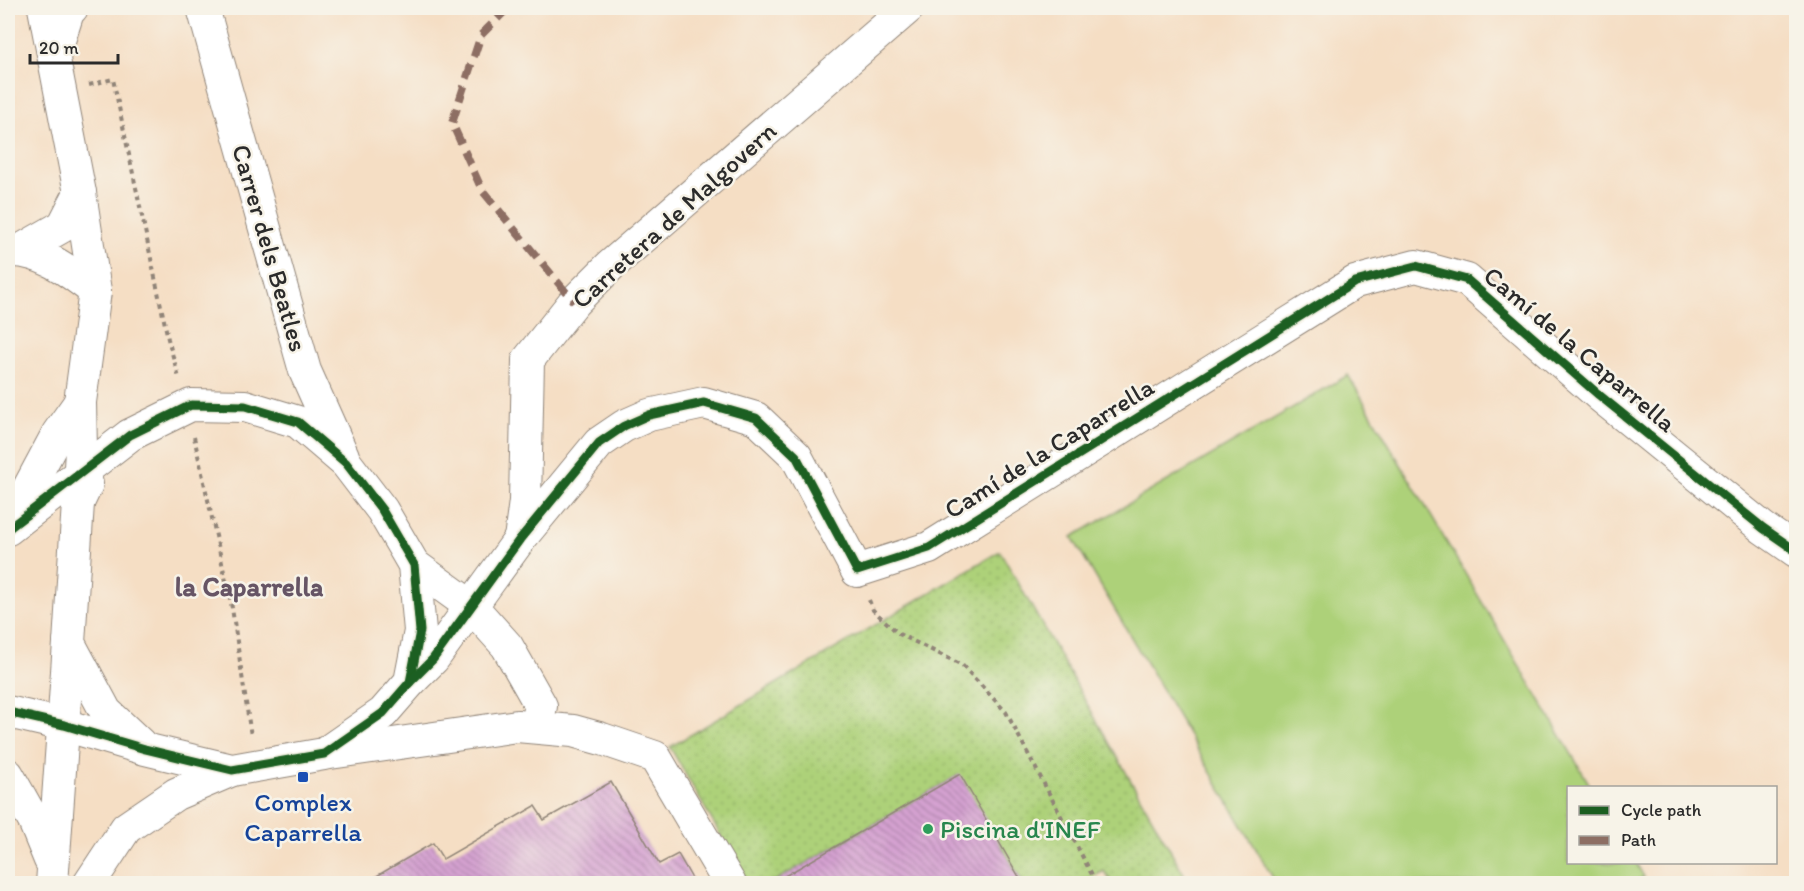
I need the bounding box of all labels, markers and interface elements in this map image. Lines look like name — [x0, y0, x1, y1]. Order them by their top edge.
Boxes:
scale bar — [30, 27, 118, 65]
text: 20 m — [39, 37, 79, 59]
street label: Carretera de Malgovern — [565, 115, 783, 315]
street label: Carrer dels Beatles — [225, 141, 315, 355]
street label: Camí de la Caparrella — [1477, 259, 1683, 439]
street label: Camí de la Caparrella — [938, 370, 1160, 525]
district label: la Caparrella — [175, 570, 324, 603]
marker: Complex Caparrella — [296, 770, 310, 784]
place label: Complex Caparrella — [244, 786, 362, 848]
legend — [1567, 786, 1777, 864]
text: Cycle path — [1621, 799, 1702, 821]
place label: Piscina d'INEF — [940, 813, 1101, 845]
marker: Piscina d'INEF — [921, 822, 935, 836]
text: Path — [1621, 829, 1656, 851]

